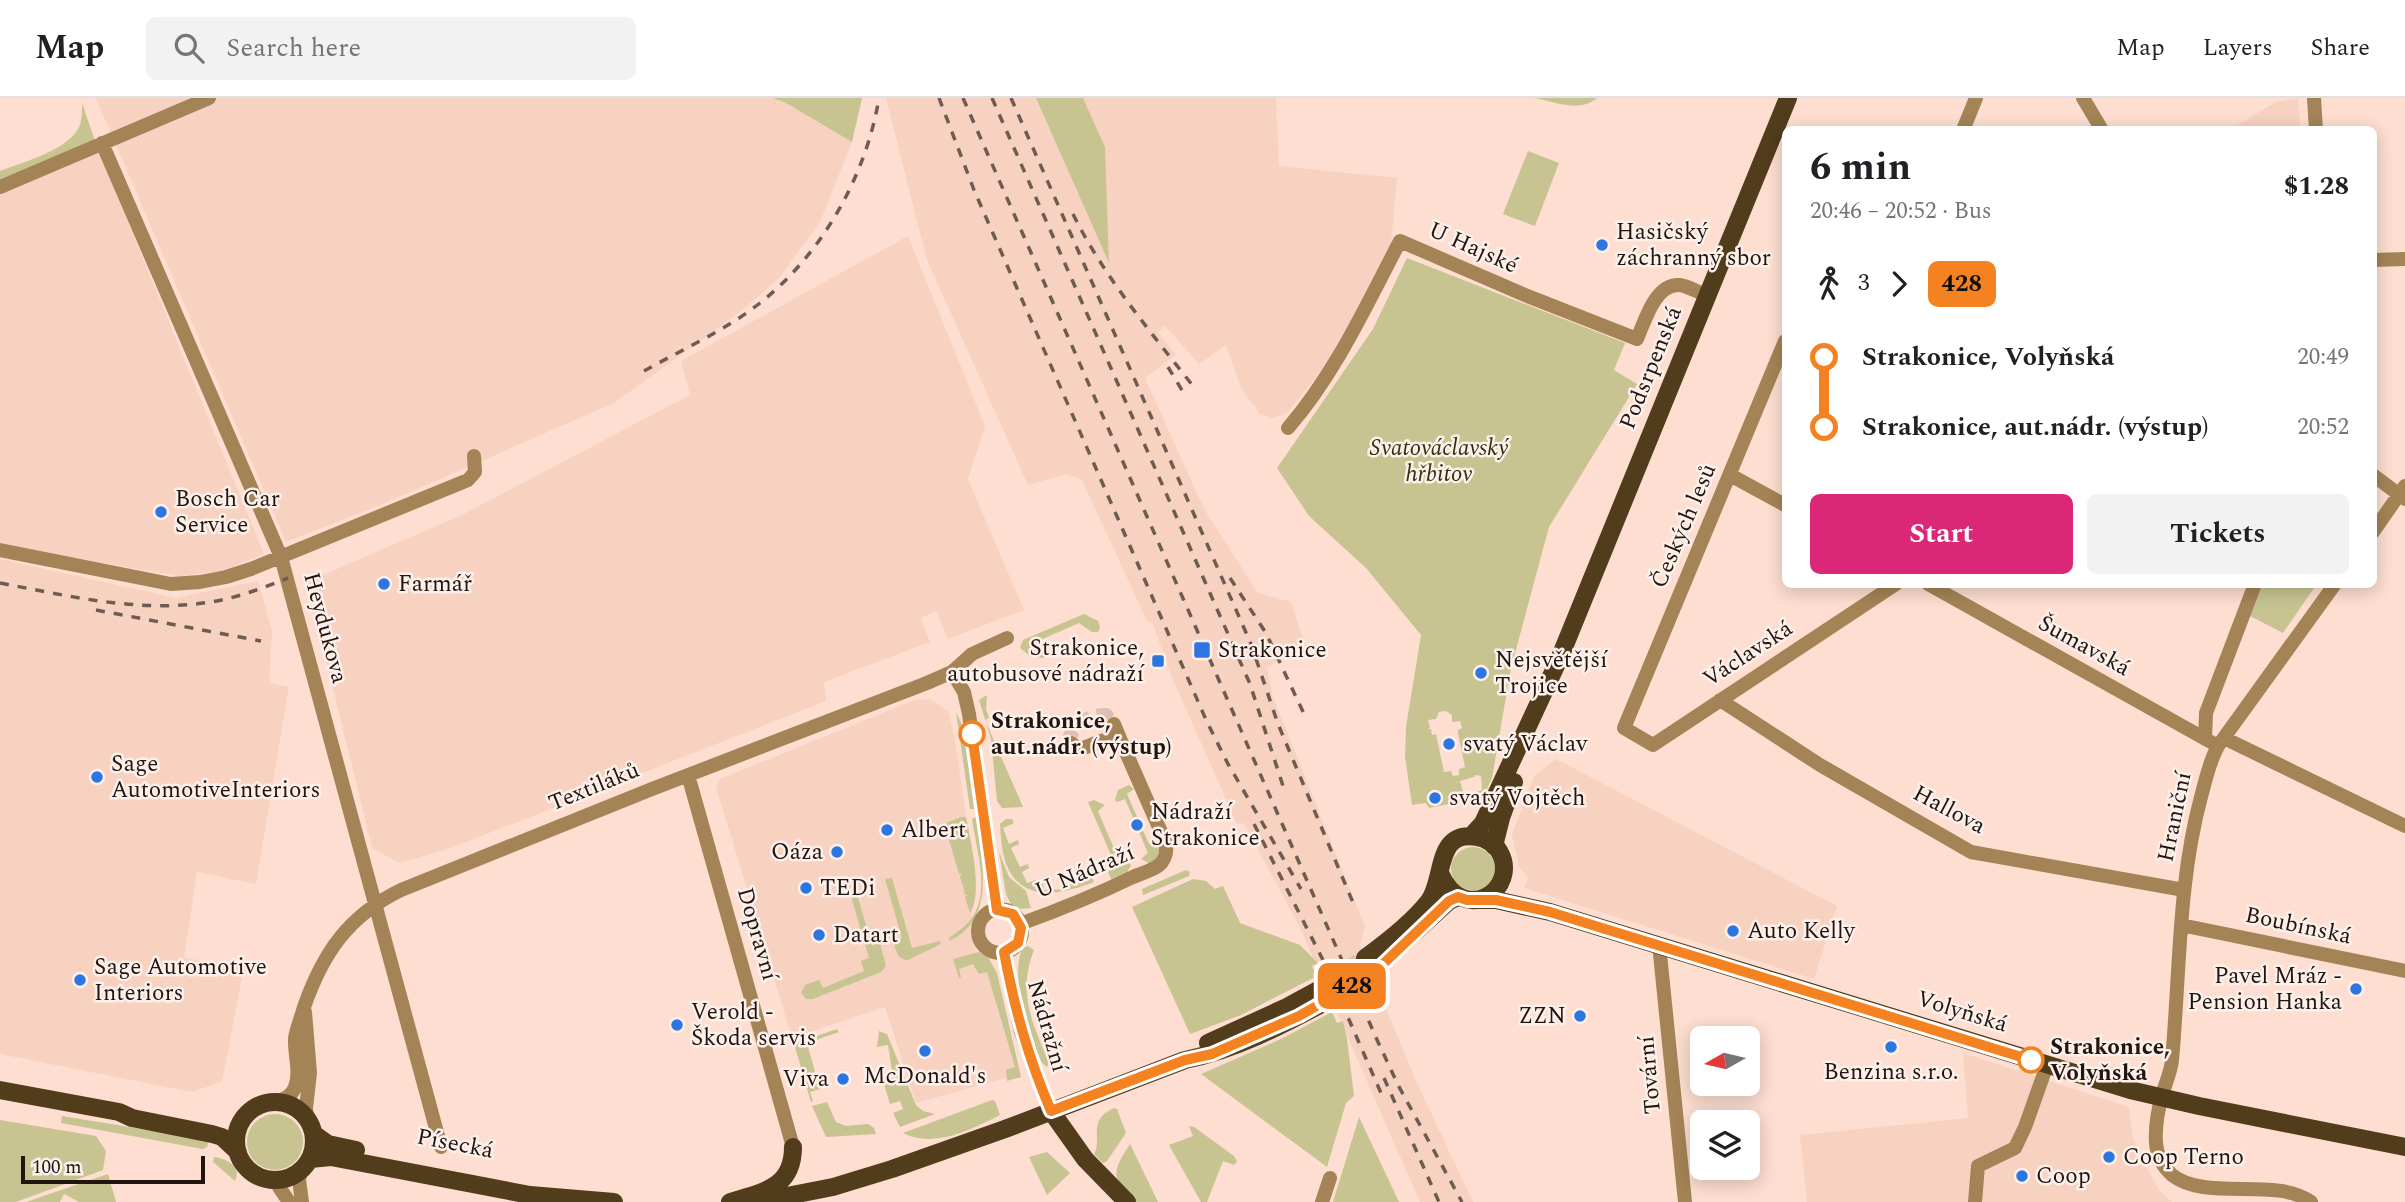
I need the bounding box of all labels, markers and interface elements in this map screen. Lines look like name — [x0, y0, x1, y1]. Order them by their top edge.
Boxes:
search box — [146, 17, 636, 80]
text: Map — [35, 23, 104, 73]
text: Search here — [226, 28, 361, 68]
icon: search — [170, 29, 208, 67]
text: Map — [2116, 30, 2165, 66]
text: Layers — [2203, 30, 2273, 66]
text: Share — [2311, 30, 2370, 66]
text: 6 min — [1810, 139, 1911, 197]
text: $1.28 — [2284, 166, 2349, 206]
text: 20:46 – 20:52 · Bus — [1810, 194, 1992, 229]
street label: U Hajské — [1423, 213, 1523, 283]
place label: Hasičský záchranný sbor — [1616, 215, 1771, 276]
marker: Hasičský záchranný sbor — [1594, 237, 1610, 253]
icon: walk — [1810, 265, 1848, 303]
icon: forward — [1880, 265, 1918, 303]
text: 3 — [1858, 266, 1870, 301]
text: 428 — [1942, 266, 1982, 302]
street label: Podsrpenská — [1610, 301, 1692, 435]
text: Strakonice, Volyňská — [1862, 337, 2114, 377]
text: 20:49 — [2297, 340, 2349, 375]
text: Strakonice, aut.nádr. (výstup) — [1862, 407, 2209, 447]
text: 20:52 — [2297, 410, 2349, 445]
park label: Svatováclavský hřbitov — [1370, 431, 1510, 492]
street label: Českých lesů — [1642, 458, 1726, 594]
place label: Bosch Car Service — [175, 482, 280, 543]
button: Start — [1810, 494, 2073, 574]
button: Tickets — [2087, 494, 2349, 574]
marker: Bosch Car Service — [153, 504, 169, 520]
place label: Farmář — [398, 567, 472, 602]
street label: Heydukova — [293, 569, 357, 687]
marker: Farmář — [376, 576, 392, 592]
street label: Šumavská — [2031, 606, 2137, 686]
street label: Václavská — [1696, 612, 1800, 696]
place label: Strakonice, autobusové nádraží — [947, 631, 1146, 692]
place label: Strakonice — [1218, 633, 1327, 668]
marker: Strakonice — [1192, 640, 1212, 660]
place label: Nejsvětější Trojice — [1495, 643, 1609, 704]
marker: Strakonice, autobusové nádraží — [1150, 653, 1166, 669]
marker: Nejsvětější Trojice — [1473, 665, 1489, 681]
place label: Strakonice, aut.nádr. (výstup) — [991, 704, 1172, 765]
marker: Strakonice, aut.nádr. (výstup) — [959, 721, 985, 747]
place label: svatý Václav — [1463, 727, 1588, 762]
marker: svatý Václav — [1441, 736, 1457, 752]
place label: Sage AutomotiveInteriors — [111, 747, 320, 808]
street label: Textiláků — [543, 753, 645, 821]
street label: Hraniční — [2148, 767, 2202, 865]
marker: Sage AutomotiveInteriors — [89, 769, 105, 785]
street label: Hallova — [1906, 776, 1992, 844]
place label: svatý Vojtěch — [1449, 781, 1585, 816]
marker: svatý Vojtěch — [1427, 790, 1443, 806]
place label: Nádraží Strakonice — [1151, 795, 1260, 856]
place label: Albert — [901, 813, 966, 848]
marker: Nádraží Strakonice — [1129, 817, 1145, 833]
marker: Albert — [879, 822, 895, 838]
place label: Oáza — [771, 835, 823, 870]
street label: U Nádraží — [1030, 835, 1142, 909]
marker: Oáza — [829, 844, 845, 860]
place label: TEDi — [820, 871, 876, 906]
marker: TEDi — [798, 880, 814, 896]
street label: Dopravní — [727, 883, 787, 986]
street label: Boubínská — [2242, 898, 2354, 954]
place label: Auto Kelly — [1747, 914, 1856, 949]
place label: Datart — [833, 918, 899, 953]
marker: Auto Kelly — [1725, 923, 1741, 939]
marker: Datart — [811, 927, 827, 943]
place label: Sage Automotive Interiors — [94, 950, 267, 1011]
place label: Pavel Mráz - Pension Hanka — [2188, 959, 2342, 1020]
line badge: 428 — [1312, 963, 1392, 1009]
text: 428 — [1332, 968, 1372, 1004]
marker: Sage Automotive Interiors — [72, 972, 88, 988]
street label: Nádražní — [1017, 976, 1077, 1078]
marker: Pavel Mráz - Pension Hanka — [2348, 981, 2364, 997]
street label: Volyňská — [1912, 982, 2012, 1042]
place label: Verold - Škoda servis — [691, 995, 816, 1056]
place label: ZZN — [1518, 999, 1566, 1034]
marker: ZZN — [1572, 1008, 1588, 1024]
marker: Verold - Škoda servis — [669, 1017, 685, 1033]
north arrow — [1690, 1026, 1760, 1096]
map controls — [1690, 1026, 1760, 1180]
place label: Strakonice, Volyňská — [2050, 1030, 2170, 1091]
street label: Tovární — [1629, 1033, 1671, 1116]
marker: Benzina s.r.o. — [1883, 1039, 1899, 1055]
marker: McDonald's — [917, 1043, 933, 1059]
marker: Strakonice, Volyňská — [2018, 1047, 2044, 1073]
place label: Benzina s.r.o. — [1823, 1055, 1959, 1090]
place label: McDonald's — [863, 1059, 987, 1094]
place label: Viva — [782, 1062, 829, 1097]
marker: Viva — [835, 1071, 851, 1087]
button: layers — [1690, 1110, 1760, 1180]
street label: Písecká — [414, 1119, 496, 1169]
place label: Coop Terno — [2123, 1140, 2244, 1175]
marker: Coop Terno — [2101, 1149, 2117, 1165]
scale bar — [21, 1153, 205, 1185]
text: 100 m — [32, 1153, 82, 1182]
place label: Coop — [2036, 1159, 2091, 1194]
marker: Coop — [2014, 1168, 2030, 1184]

